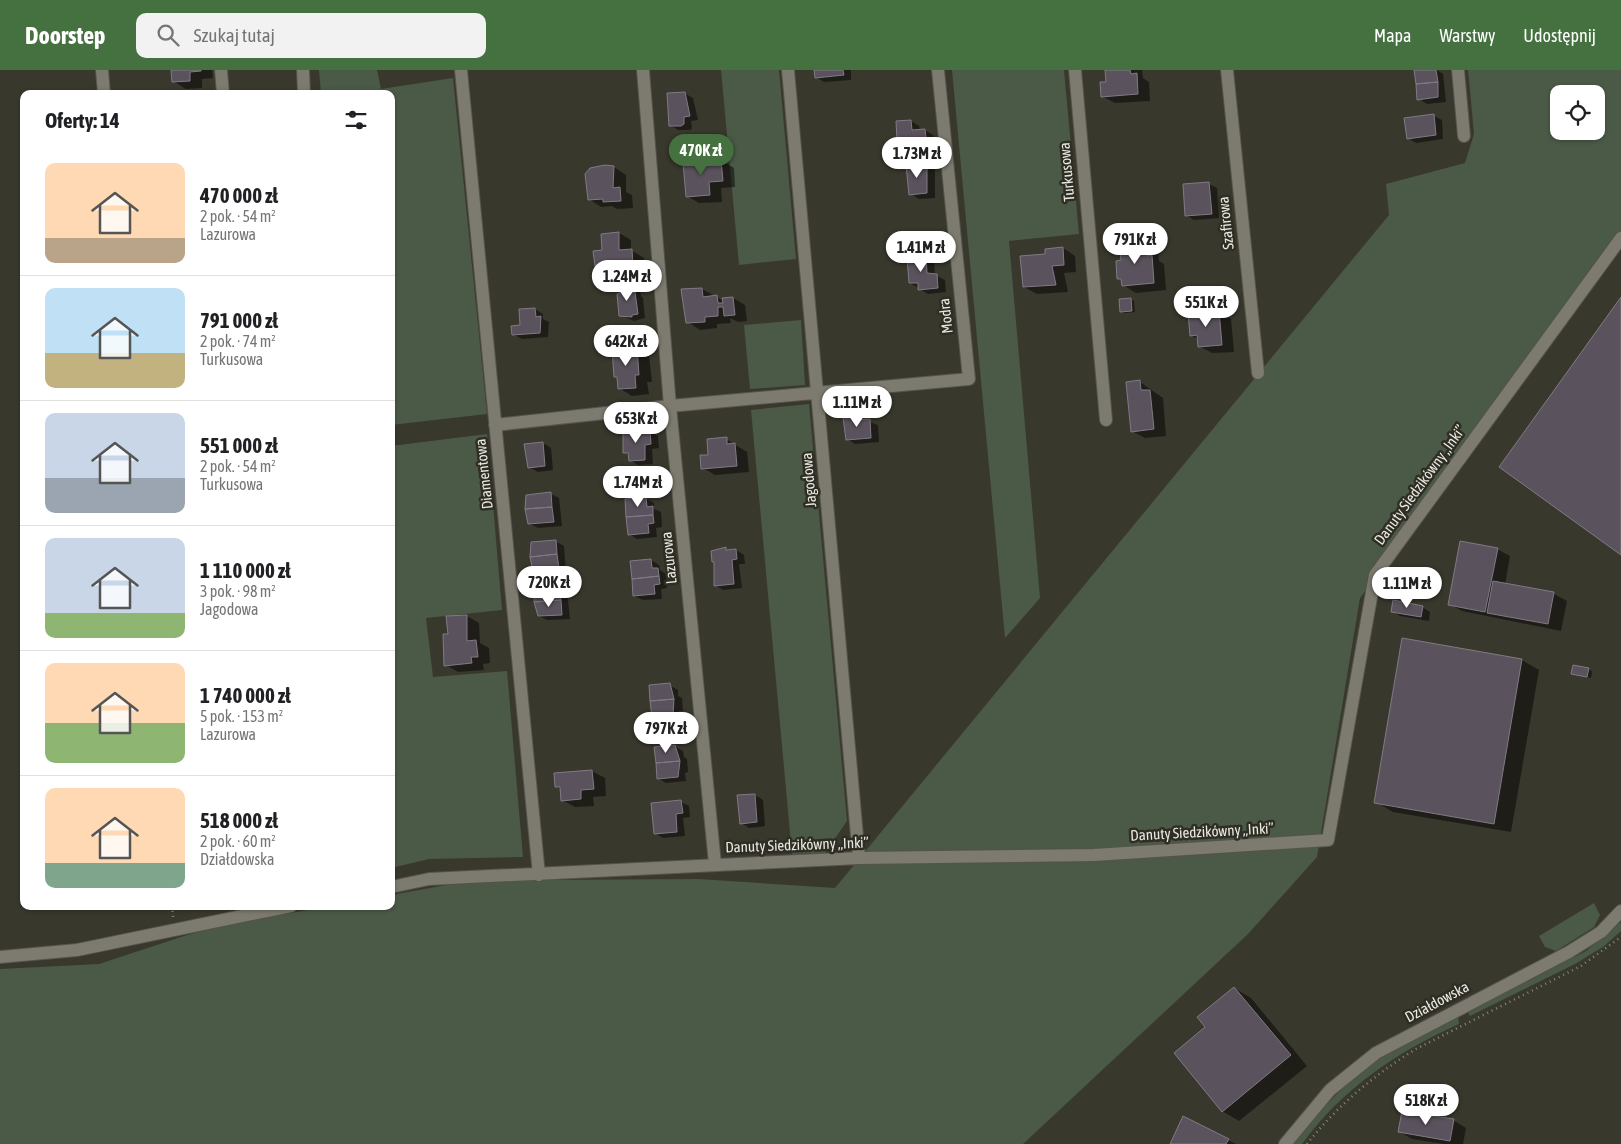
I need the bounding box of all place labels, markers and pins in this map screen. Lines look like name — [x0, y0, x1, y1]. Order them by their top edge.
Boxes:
pin: 470K zł — [655, 134, 747, 176]
pin: 1.73M zł — [865, 136, 969, 179]
pin: 791K zł — [1089, 222, 1181, 265]
pin: 1.41M zł — [869, 230, 973, 273]
pin: 1.24M zł — [575, 260, 679, 302]
pin: 551K zł — [1160, 286, 1252, 328]
pin: 642K zł — [580, 324, 672, 367]
pin: 1.11M zł — [805, 386, 909, 428]
pin: 653K zł — [590, 402, 682, 444]
pin: 1.74M zł — [586, 466, 690, 508]
pin: 720K zł — [503, 566, 595, 608]
pin: 1.11M zł — [1355, 566, 1459, 609]
pin: 797K zł — [620, 712, 712, 754]
pin: 518K zł — [1380, 1084, 1472, 1126]

